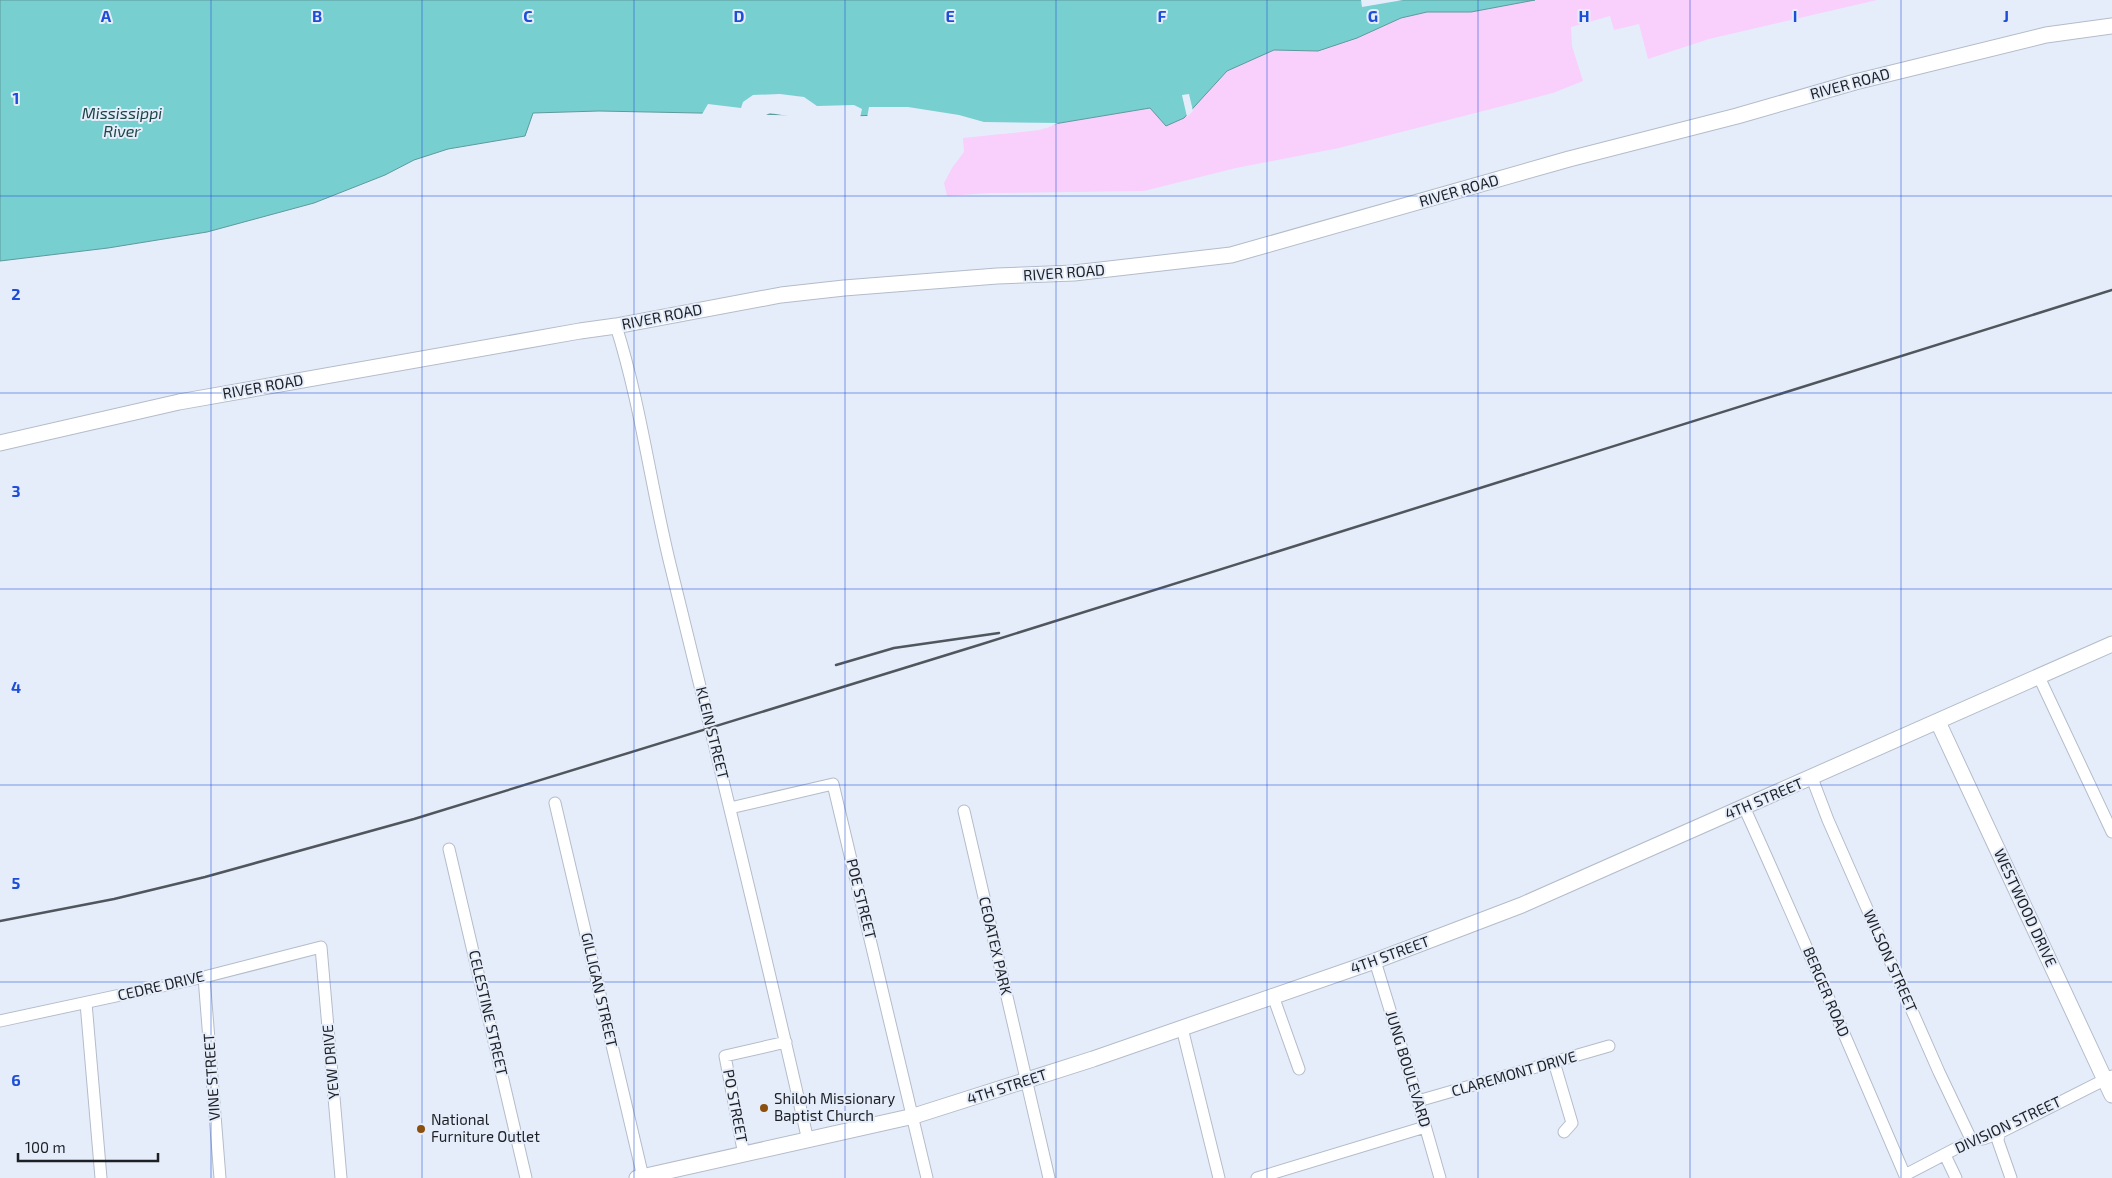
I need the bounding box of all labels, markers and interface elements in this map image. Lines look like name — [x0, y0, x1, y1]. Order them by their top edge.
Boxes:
text: A — [101, 6, 112, 25]
text: B — [312, 6, 322, 25]
text: C — [523, 6, 533, 25]
text: D — [734, 6, 745, 25]
text: E — [945, 6, 955, 25]
text: F — [1158, 6, 1167, 25]
text: G — [1368, 6, 1378, 25]
text: H — [1578, 6, 1590, 25]
text: I — [1793, 6, 1797, 25]
text: J — [2003, 6, 2009, 25]
street label: RIVER ROAD — [1808, 64, 1892, 102]
text: 1 — [13, 88, 19, 107]
water label: Mississippi River — [82, 103, 162, 140]
street label: RIVER ROAD — [1417, 170, 1501, 210]
street label: RIVER ROAD — [1022, 260, 1105, 284]
text: 2 — [11, 284, 21, 303]
street label: RIVER ROAD — [620, 299, 704, 333]
street label: RIVER ROAD — [221, 370, 305, 402]
text: 3 — [11, 481, 21, 500]
text: 4 — [11, 677, 21, 696]
street label: KLEIN STREET — [693, 685, 733, 781]
street label: 4TH STREET — [1722, 773, 1806, 823]
street label: WESTWOOD DRIVE — [1991, 846, 2061, 969]
street label: POE STREET — [843, 857, 881, 941]
text: 5 — [12, 873, 21, 892]
street label: CEOATEX PARK — [976, 895, 1016, 997]
street label: WILSON STREET — [1860, 907, 1922, 1015]
street label: GILLIGAN STREET — [578, 931, 622, 1049]
street label: 4TH STREET — [1348, 931, 1432, 977]
street label: BERGER ROAD — [1800, 944, 1854, 1039]
street label: CELESTINE STREET — [466, 948, 512, 1078]
street label: CEDRE DRIVE — [116, 966, 206, 1004]
street label: JUNG BOULEVARD — [1383, 1008, 1435, 1129]
street label: YEW DRIVE — [318, 1024, 342, 1100]
street label: VINE STREET — [199, 1033, 223, 1121]
street label: CLAREMONT DRIVE — [1449, 1047, 1578, 1100]
street label: 4TH STREET — [964, 1065, 1049, 1107]
street label: PO STREET — [720, 1068, 752, 1144]
text: 6 — [11, 1070, 21, 1089]
place label: Shiloh Missionary Baptist Church — [774, 1089, 895, 1124]
street label: DIVISION STREET — [1952, 1091, 2064, 1157]
marker: Shiloh Missionary Baptist Church — [758, 1102, 770, 1114]
place label: National Furniture Outlet — [431, 1110, 540, 1145]
marker: National Furniture Outlet — [415, 1123, 427, 1135]
scale bar — [18, 1130, 158, 1162]
text: 100 m — [25, 1138, 66, 1156]

